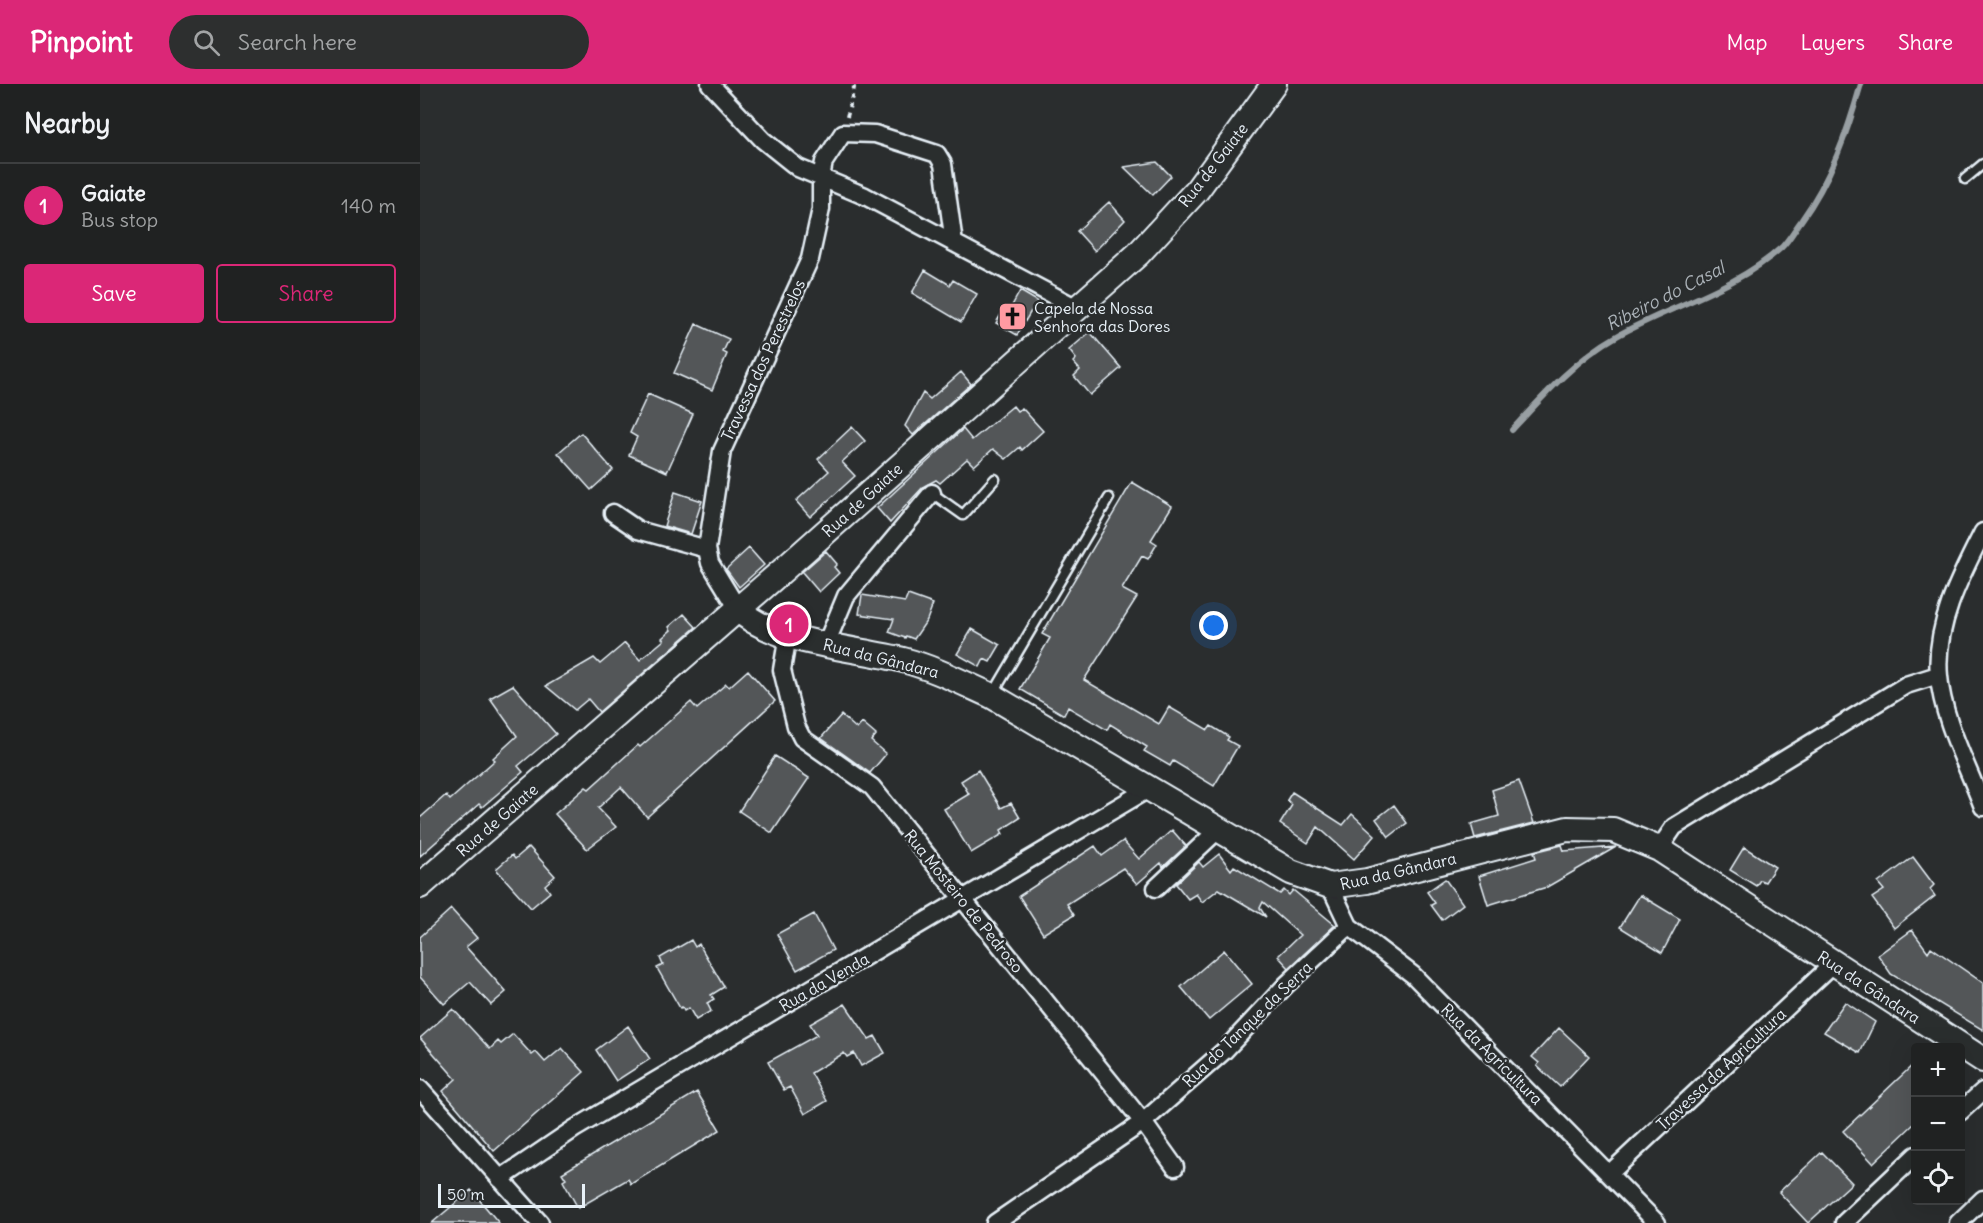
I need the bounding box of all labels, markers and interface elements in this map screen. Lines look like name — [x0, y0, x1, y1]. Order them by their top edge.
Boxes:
search box — [169, 15, 589, 69]
text: Pinpoint — [30, 24, 133, 60]
icon: search — [190, 26, 223, 59]
text: Search here — [238, 28, 357, 56]
text: Map — [1727, 29, 1767, 56]
text: Layers — [1800, 29, 1865, 56]
text: Share — [1898, 29, 1953, 56]
text: Nearby — [24, 107, 110, 140]
street label: Rua de Gaiate — [1174, 119, 1252, 211]
text: Gaiate — [81, 179, 146, 207]
text: 1 — [40, 193, 47, 218]
text: 140 m — [341, 193, 396, 218]
text: Bus stop — [81, 207, 158, 232]
water label: Ribeiro do Casal — [1602, 255, 1731, 336]
button: Save — [24, 264, 204, 323]
button: Share — [216, 264, 396, 323]
street label: Travessa dos Perestrelos — [717, 276, 809, 444]
place label: Capela de Nossa Senhora das Dores — [1034, 298, 1170, 336]
church icon: Capela de Nossa Senhora das Dores — [997, 301, 1029, 333]
street label: Rua de Gaiate — [818, 459, 906, 541]
pin: 1 — [770, 602, 808, 646]
your location — [1199, 611, 1228, 640]
street label: Rua da Gândara — [821, 634, 941, 682]
street label: Rua de Gaiate — [452, 779, 542, 861]
street label: Rua Mosteiro de Pedroso — [900, 825, 1028, 977]
street label: Rua da Gândara — [1338, 848, 1458, 894]
street label: Rua da Gândara — [1814, 946, 1924, 1028]
street label: Rua da Venda — [775, 948, 873, 1016]
street label: Rua do Tanque da Serra — [1178, 957, 1316, 1091]
street label: Rua da Agricultura — [1437, 999, 1547, 1109]
street label: Travessa da Agricultura — [1652, 1004, 1790, 1134]
map controls — [1911, 1043, 1965, 1205]
button: + — [1911, 1043, 1965, 1097]
button: − — [1911, 1097, 1965, 1151]
button: locate — [1911, 1151, 1965, 1205]
scale bar — [438, 1181, 585, 1208]
text: 50 m — [447, 1184, 485, 1204]

